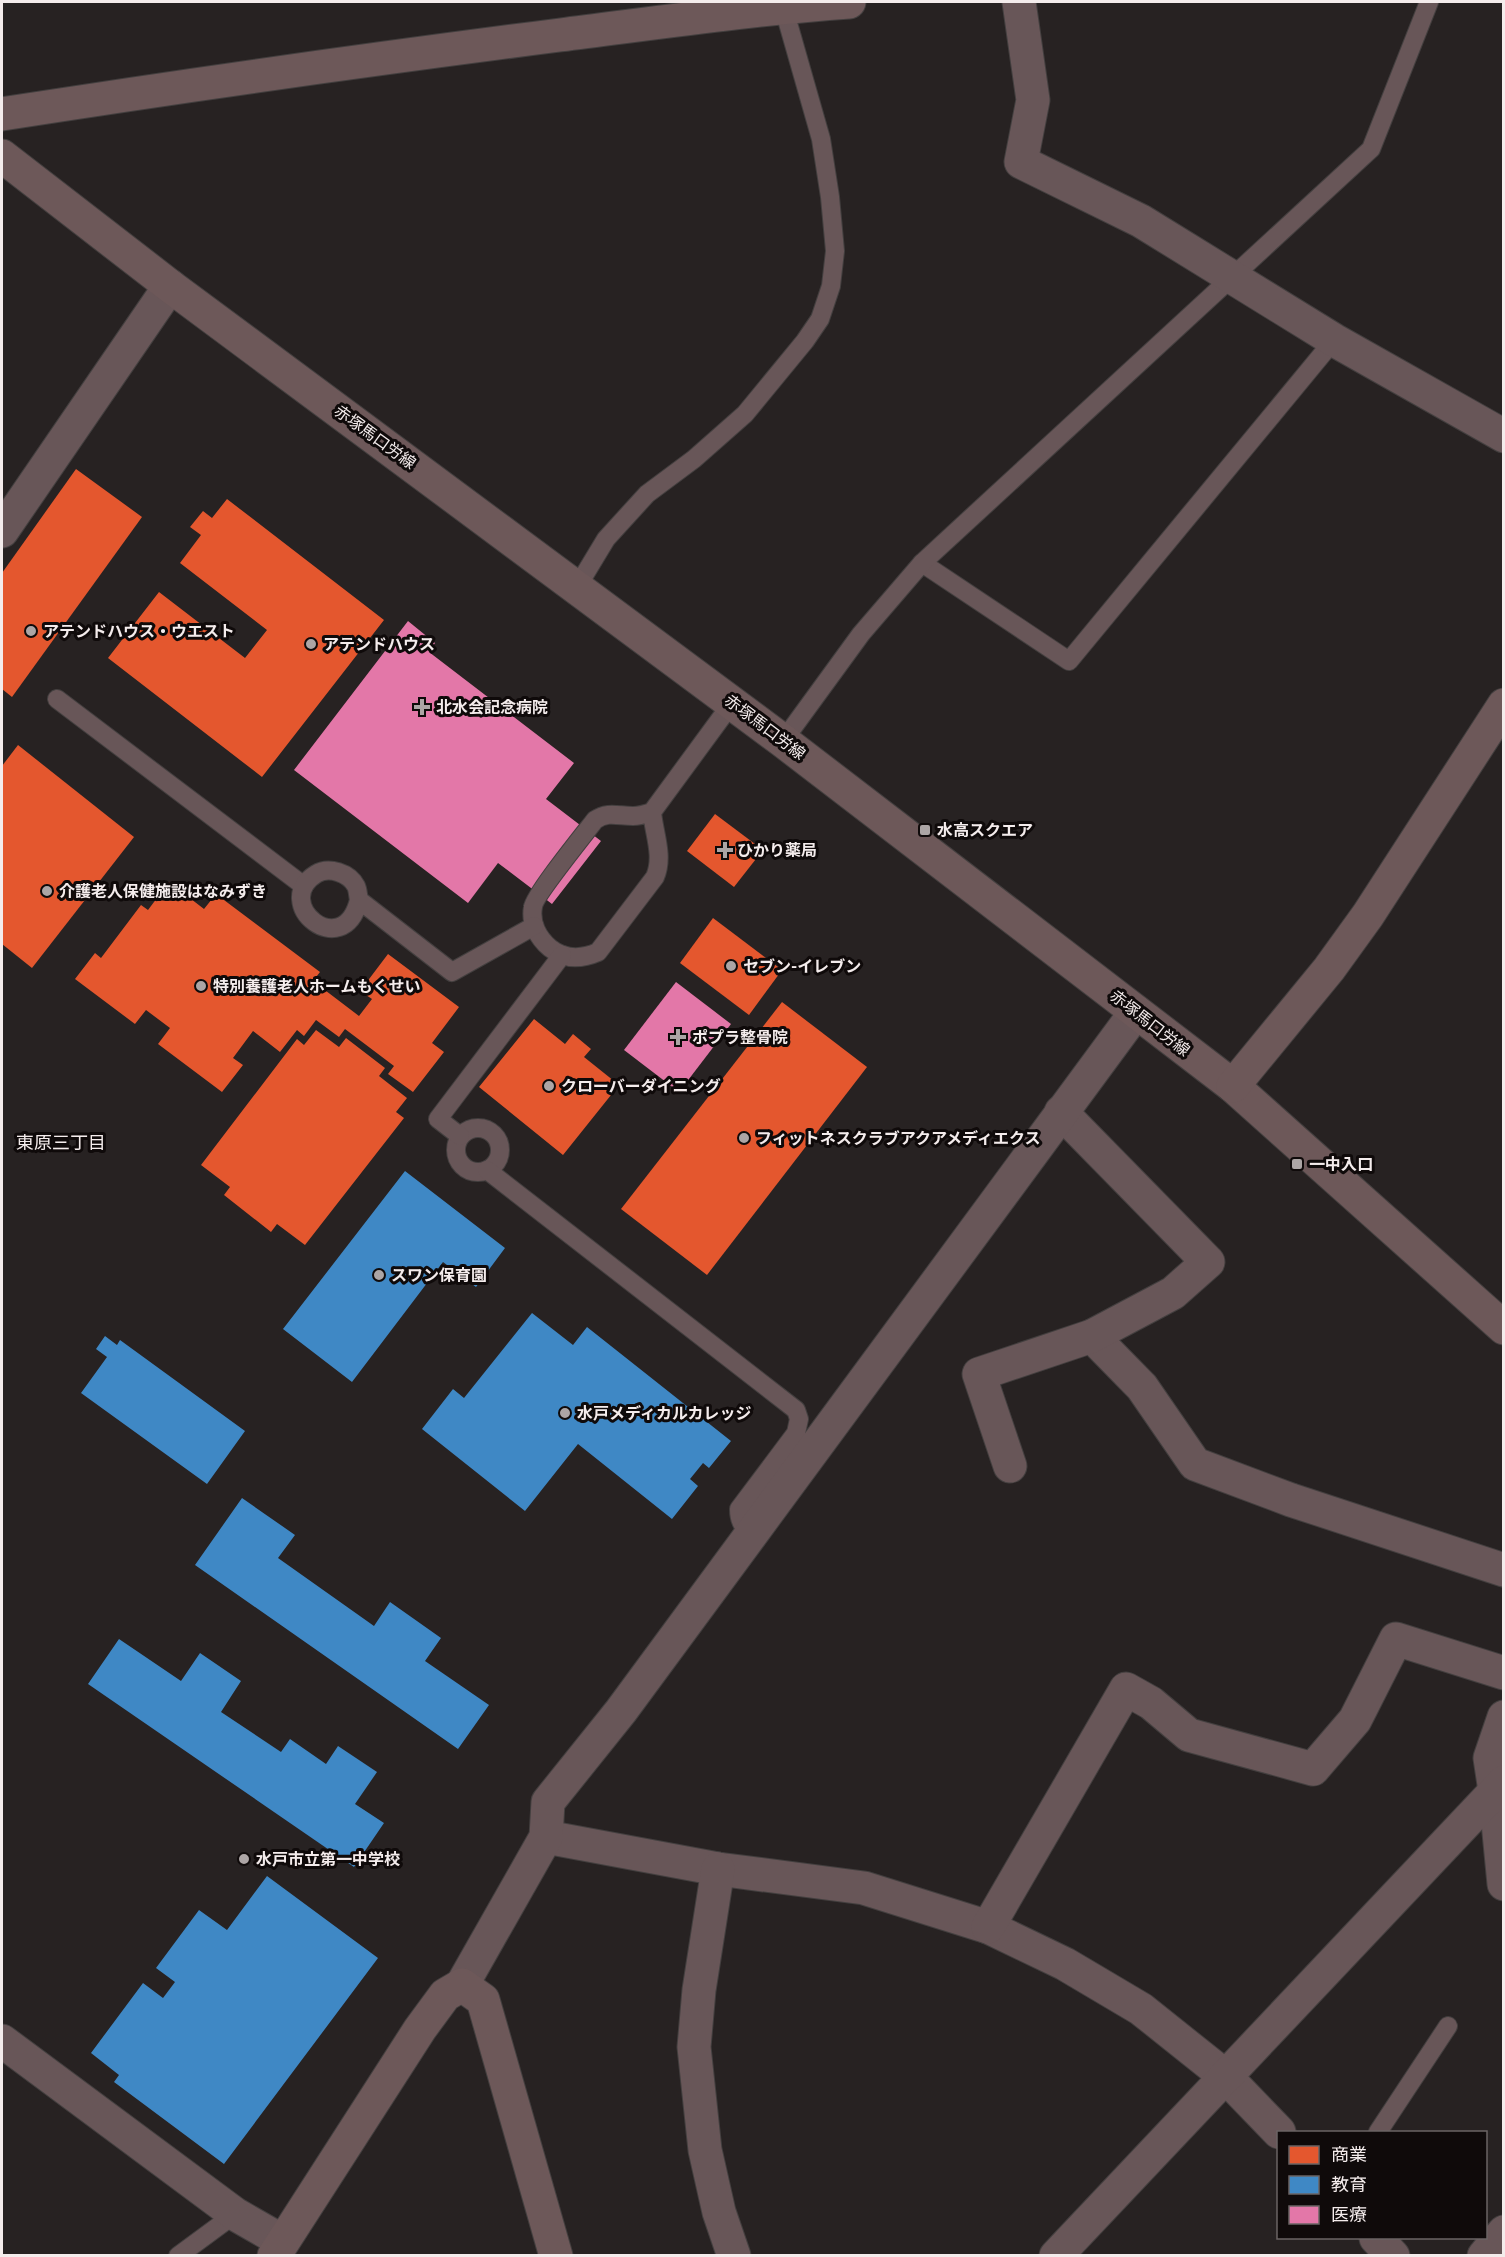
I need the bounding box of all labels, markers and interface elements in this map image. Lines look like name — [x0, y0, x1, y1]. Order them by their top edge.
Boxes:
street label: 赤塚馬口労線 — [331, 401, 419, 473]
place label: アテンドハウス・ウエスト — [43, 622, 235, 641]
marker: アテンドハウス・ウエスト — [24, 624, 38, 638]
place label: アテンドハウス — [323, 635, 435, 654]
marker: アテンドハウス — [304, 637, 318, 651]
street label: 赤塚馬口労線 — [721, 691, 809, 763]
marker: 北水会記念病院 — [413, 698, 431, 716]
place label: 北水会記念病院 — [436, 698, 548, 717]
place label: 水高スクエア — [937, 821, 1033, 840]
marker: 水高スクエア — [918, 823, 932, 837]
place label: ひかり薬局 — [737, 841, 817, 860]
marker: ひかり薬局 — [718, 843, 732, 857]
place label: 介護老人保健施設はなみずき — [59, 882, 267, 901]
marker: 介護老人保健施設はなみずき — [40, 884, 54, 898]
place label: セブン-イレブン — [743, 957, 861, 976]
marker: セブン-イレブン — [724, 959, 738, 973]
place label: 特別養護老人ホームもくせい — [213, 977, 421, 996]
marker: 特別養護老人ホームもくせい — [194, 979, 208, 993]
street label: 赤塚馬口労線 — [1106, 986, 1194, 1060]
marker: ポプラ整骨院 — [669, 1028, 687, 1046]
place label: ポプラ整骨院 — [692, 1028, 788, 1047]
place label: クローバーダイニング — [561, 1077, 721, 1096]
marker: クローバーダイニング — [542, 1079, 556, 1093]
place label: フィットネスクラブアクアメディエクス — [756, 1129, 1040, 1148]
marker: フィットネスクラブアクアメディエクス — [737, 1131, 751, 1145]
district label: 東原三丁目 — [16, 1132, 106, 1153]
place label: 一中入口 — [1309, 1155, 1373, 1174]
marker: 一中入口 — [1290, 1157, 1304, 1171]
place label: スワン保育園 — [391, 1266, 487, 1285]
marker: スワン保育園 — [372, 1268, 386, 1282]
place label: 水戸メディカルカレッジ — [577, 1404, 751, 1423]
marker: 水戸メディカルカレッジ — [558, 1406, 572, 1420]
place label: 水戸市立第一中学校 — [256, 1850, 400, 1869]
marker: 水戸市立第一中学校 — [237, 1852, 251, 1866]
legend — [1277, 2131, 1487, 2239]
text: 商業 — [1331, 2144, 1367, 2165]
text: 教育 — [1331, 2174, 1367, 2195]
text: 医療 — [1331, 2204, 1367, 2225]

